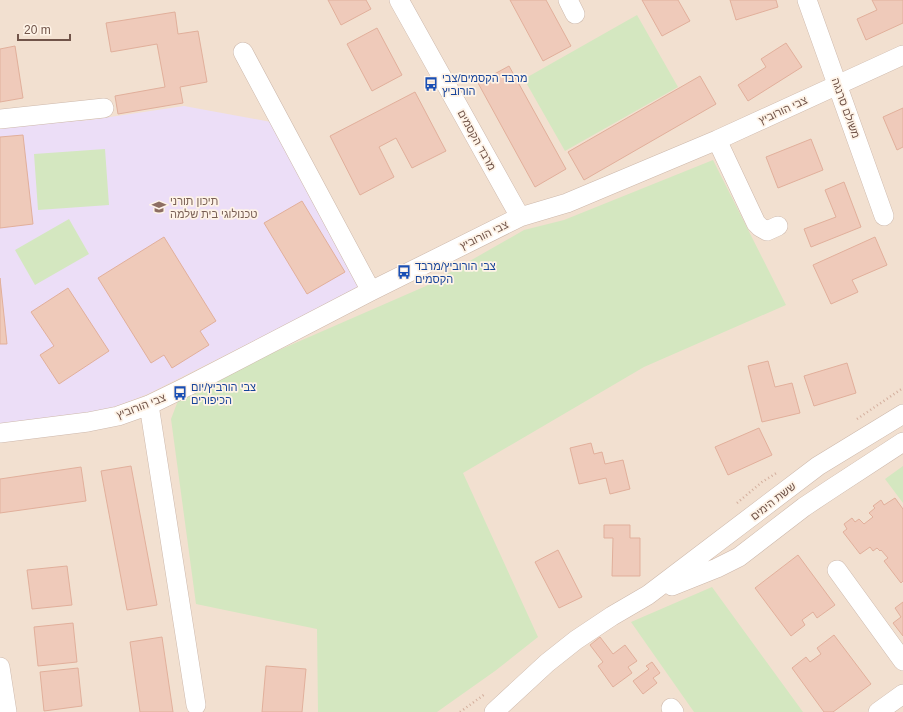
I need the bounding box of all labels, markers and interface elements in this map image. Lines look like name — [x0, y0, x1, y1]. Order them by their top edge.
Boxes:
scale bar — [18, 16, 70, 42]
text: 20 m — [24, 23, 51, 37]
place label: מרבד הקסמים/צבי הורוביץ — [442, 72, 528, 97]
bus stop icon: מרבד הקסמים/צבי הורוביץ — [423, 76, 439, 92]
street label: משולם סרנגה — [830, 76, 862, 140]
street label: צבי הורוביץ — [757, 94, 809, 126]
street label: מרבד הקסמים — [455, 108, 499, 172]
place label: תיכון תורני טכנולוגי בית שלמה — [170, 195, 257, 220]
school or university icon: תיכון תורני טכנולוגי בית שלמה — [151, 199, 167, 215]
street label: צבי הורוביץ — [458, 218, 510, 252]
place label: צבי הורוביץ/מרבד הקסמים — [415, 260, 496, 285]
bus stop icon: צבי הורוביץ/מרבד הקסמים — [396, 264, 412, 280]
place label: צבי הורביץ/יום הכיפורים — [191, 381, 256, 406]
bus stop icon: צבי הורביץ/יום הכיפורים — [172, 385, 188, 401]
street label: צבי הורוביץ — [115, 391, 167, 421]
street label: ששת הימים — [748, 480, 798, 522]

